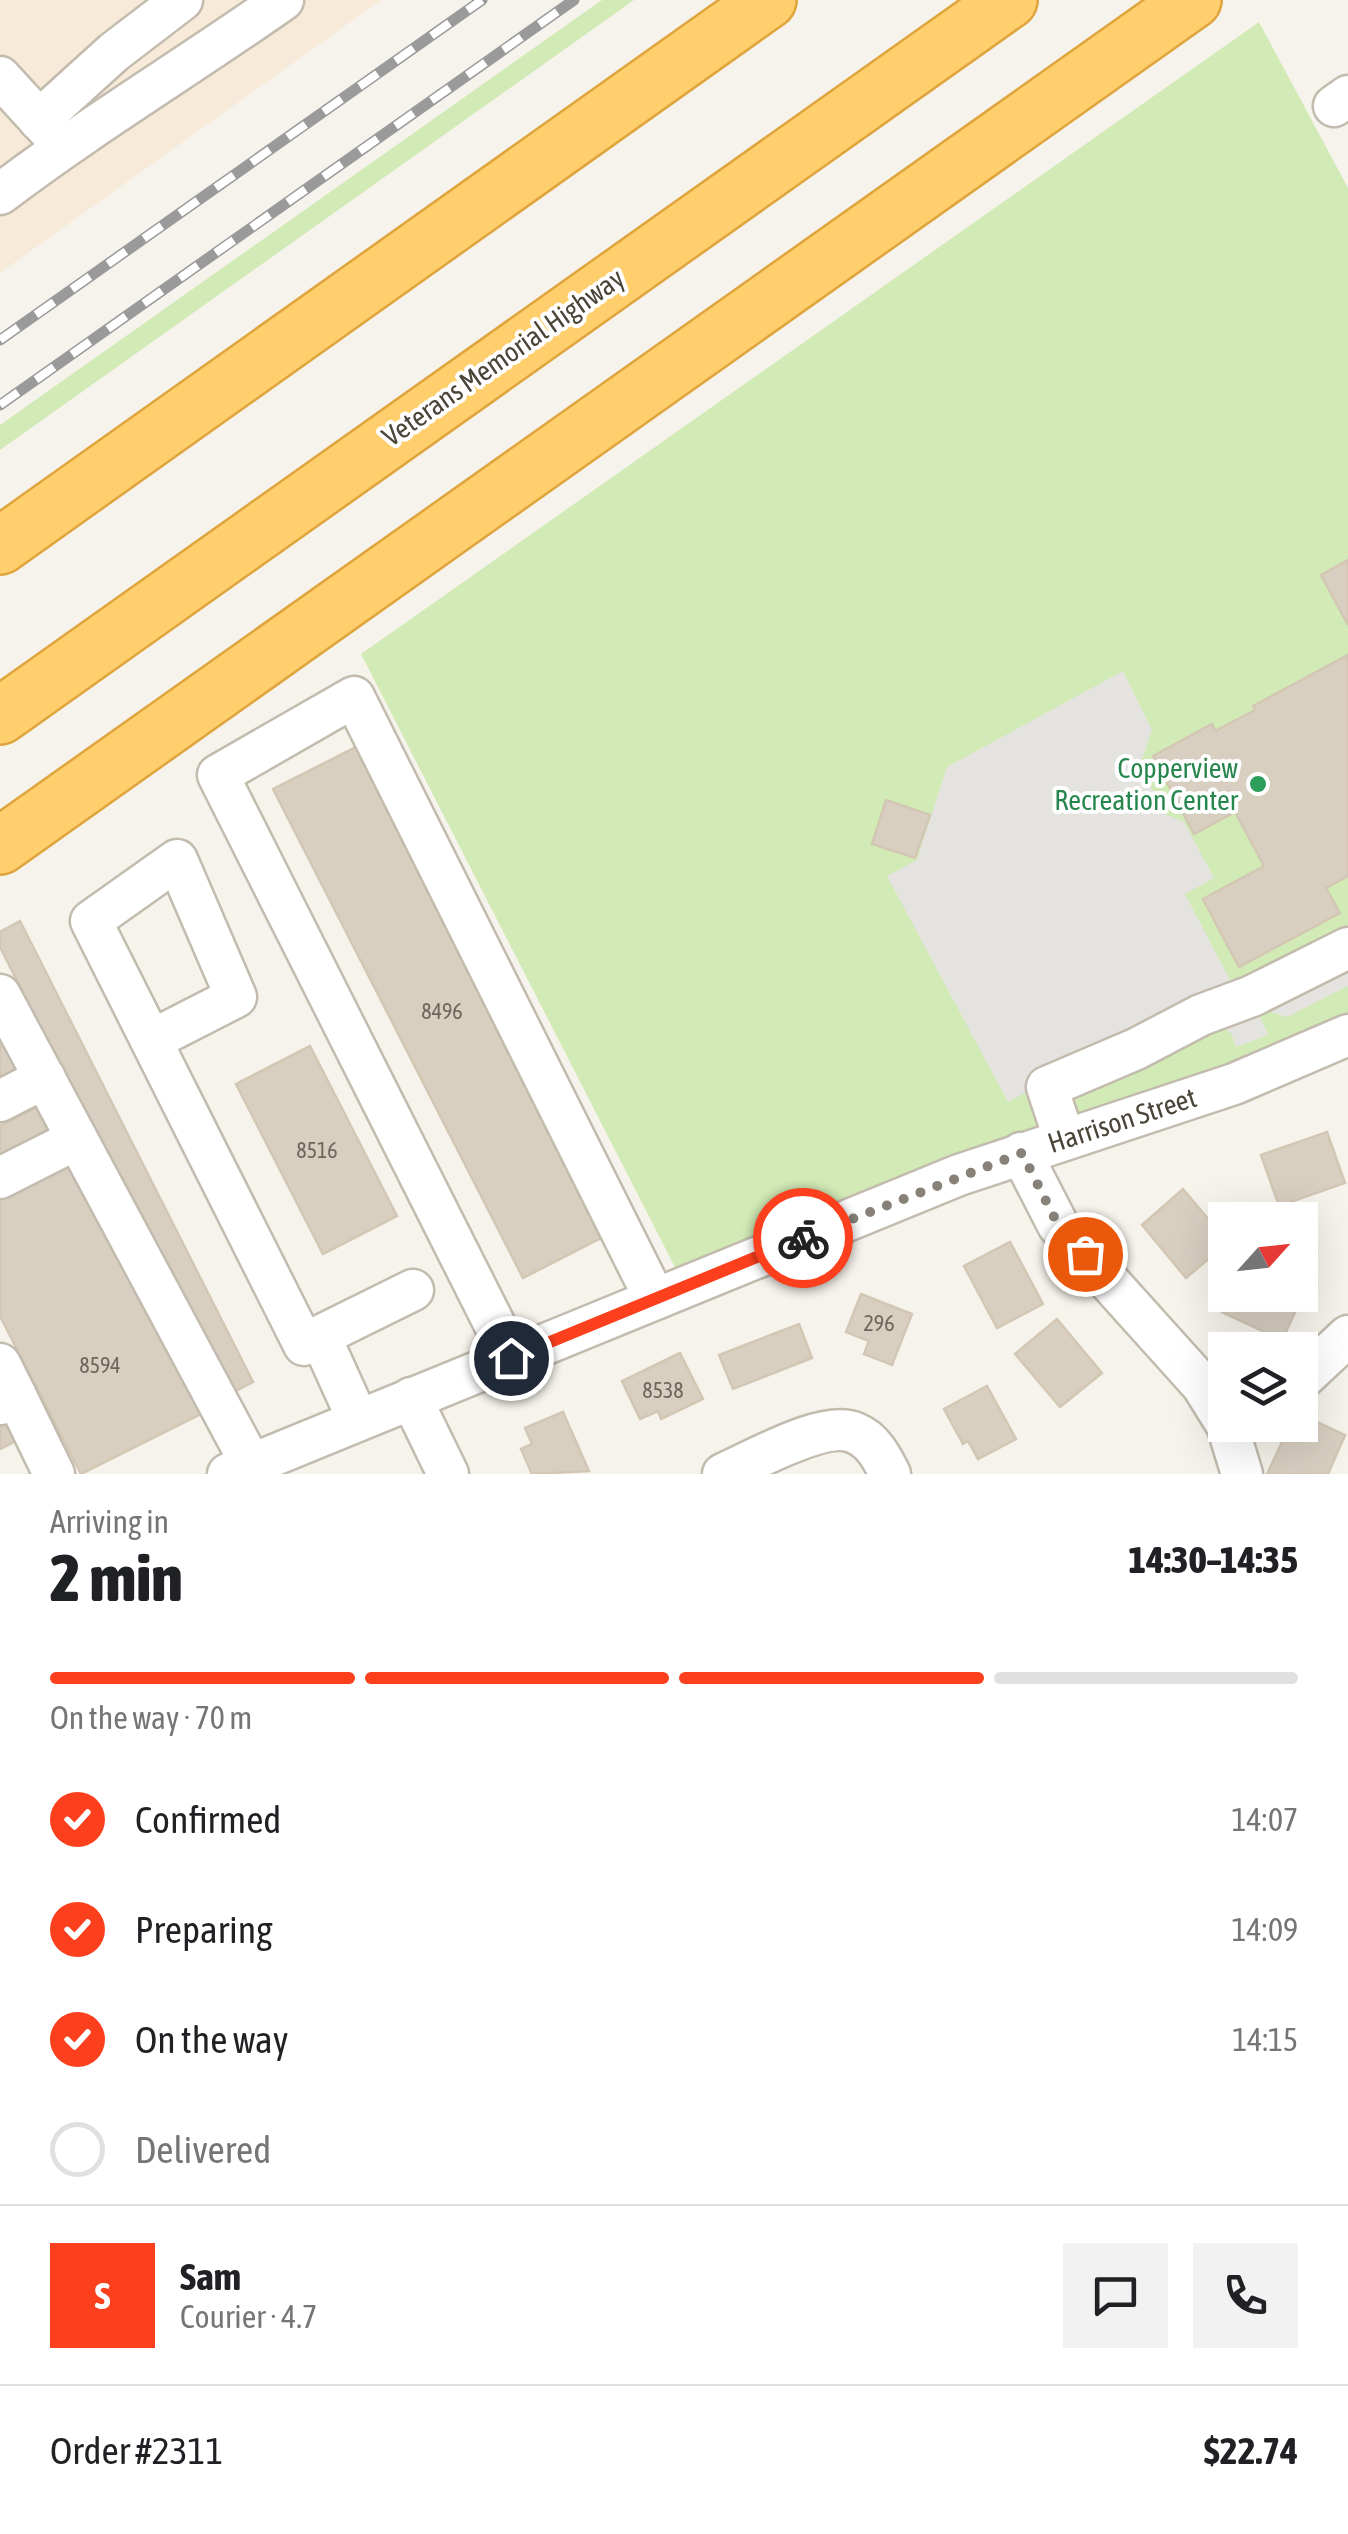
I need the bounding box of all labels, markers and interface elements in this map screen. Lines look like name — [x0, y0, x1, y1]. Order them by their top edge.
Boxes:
street label: Veterans Memorial Highway — [376, 262, 630, 452]
place label: Copperview Recreation Center — [1054, 752, 1239, 816]
marker: Copperview Recreation Center — [1247, 773, 1269, 795]
house number: 8496 — [421, 998, 463, 1024]
street label: Harrison Street — [1044, 1081, 1200, 1159]
house number: 8516 — [296, 1137, 338, 1163]
courier — [753, 1188, 853, 1288]
north arrow — [1208, 1202, 1318, 1312]
map controls — [1208, 1202, 1318, 1442]
icon: bike — [776, 1211, 831, 1266]
pin — [1043, 1212, 1128, 1297]
icon: bag — [1058, 1227, 1113, 1282]
house number: 296 — [863, 1310, 895, 1336]
pin — [469, 1316, 554, 1401]
icon: home — [484, 1331, 539, 1386]
button: layers — [1208, 1332, 1318, 1442]
house number: 8594 — [79, 1352, 121, 1378]
house number: 8538 — [642, 1377, 684, 1403]
text: Arriving in — [50, 1503, 169, 1540]
text: 14:30–14:35 — [1128, 1538, 1298, 1581]
text: 2 min — [50, 1540, 183, 1615]
text: On the way · 70 m — [50, 1699, 252, 1736]
icon: check — [50, 1792, 105, 1847]
text: Confirmed — [135, 1798, 281, 1841]
text: 14:07 — [1232, 1801, 1298, 1838]
icon: check — [50, 1902, 105, 1957]
text: Preparing — [135, 1908, 273, 1951]
text: 14:09 — [1232, 1911, 1298, 1948]
icon: check — [50, 2012, 105, 2067]
text: On the way — [135, 2018, 288, 2061]
text: 14:15 — [1232, 2021, 1298, 2058]
text: Delivered — [135, 2128, 271, 2171]
button: chat — [1063, 2243, 1168, 2348]
button: phone — [1193, 2243, 1298, 2348]
text: Sam — [180, 2255, 241, 2298]
text: S — [95, 2274, 110, 2317]
text: Courier · 4.7 — [180, 2298, 317, 2335]
text: Order #2311 — [50, 2429, 223, 2472]
text: $22.74 — [1204, 2429, 1298, 2472]

